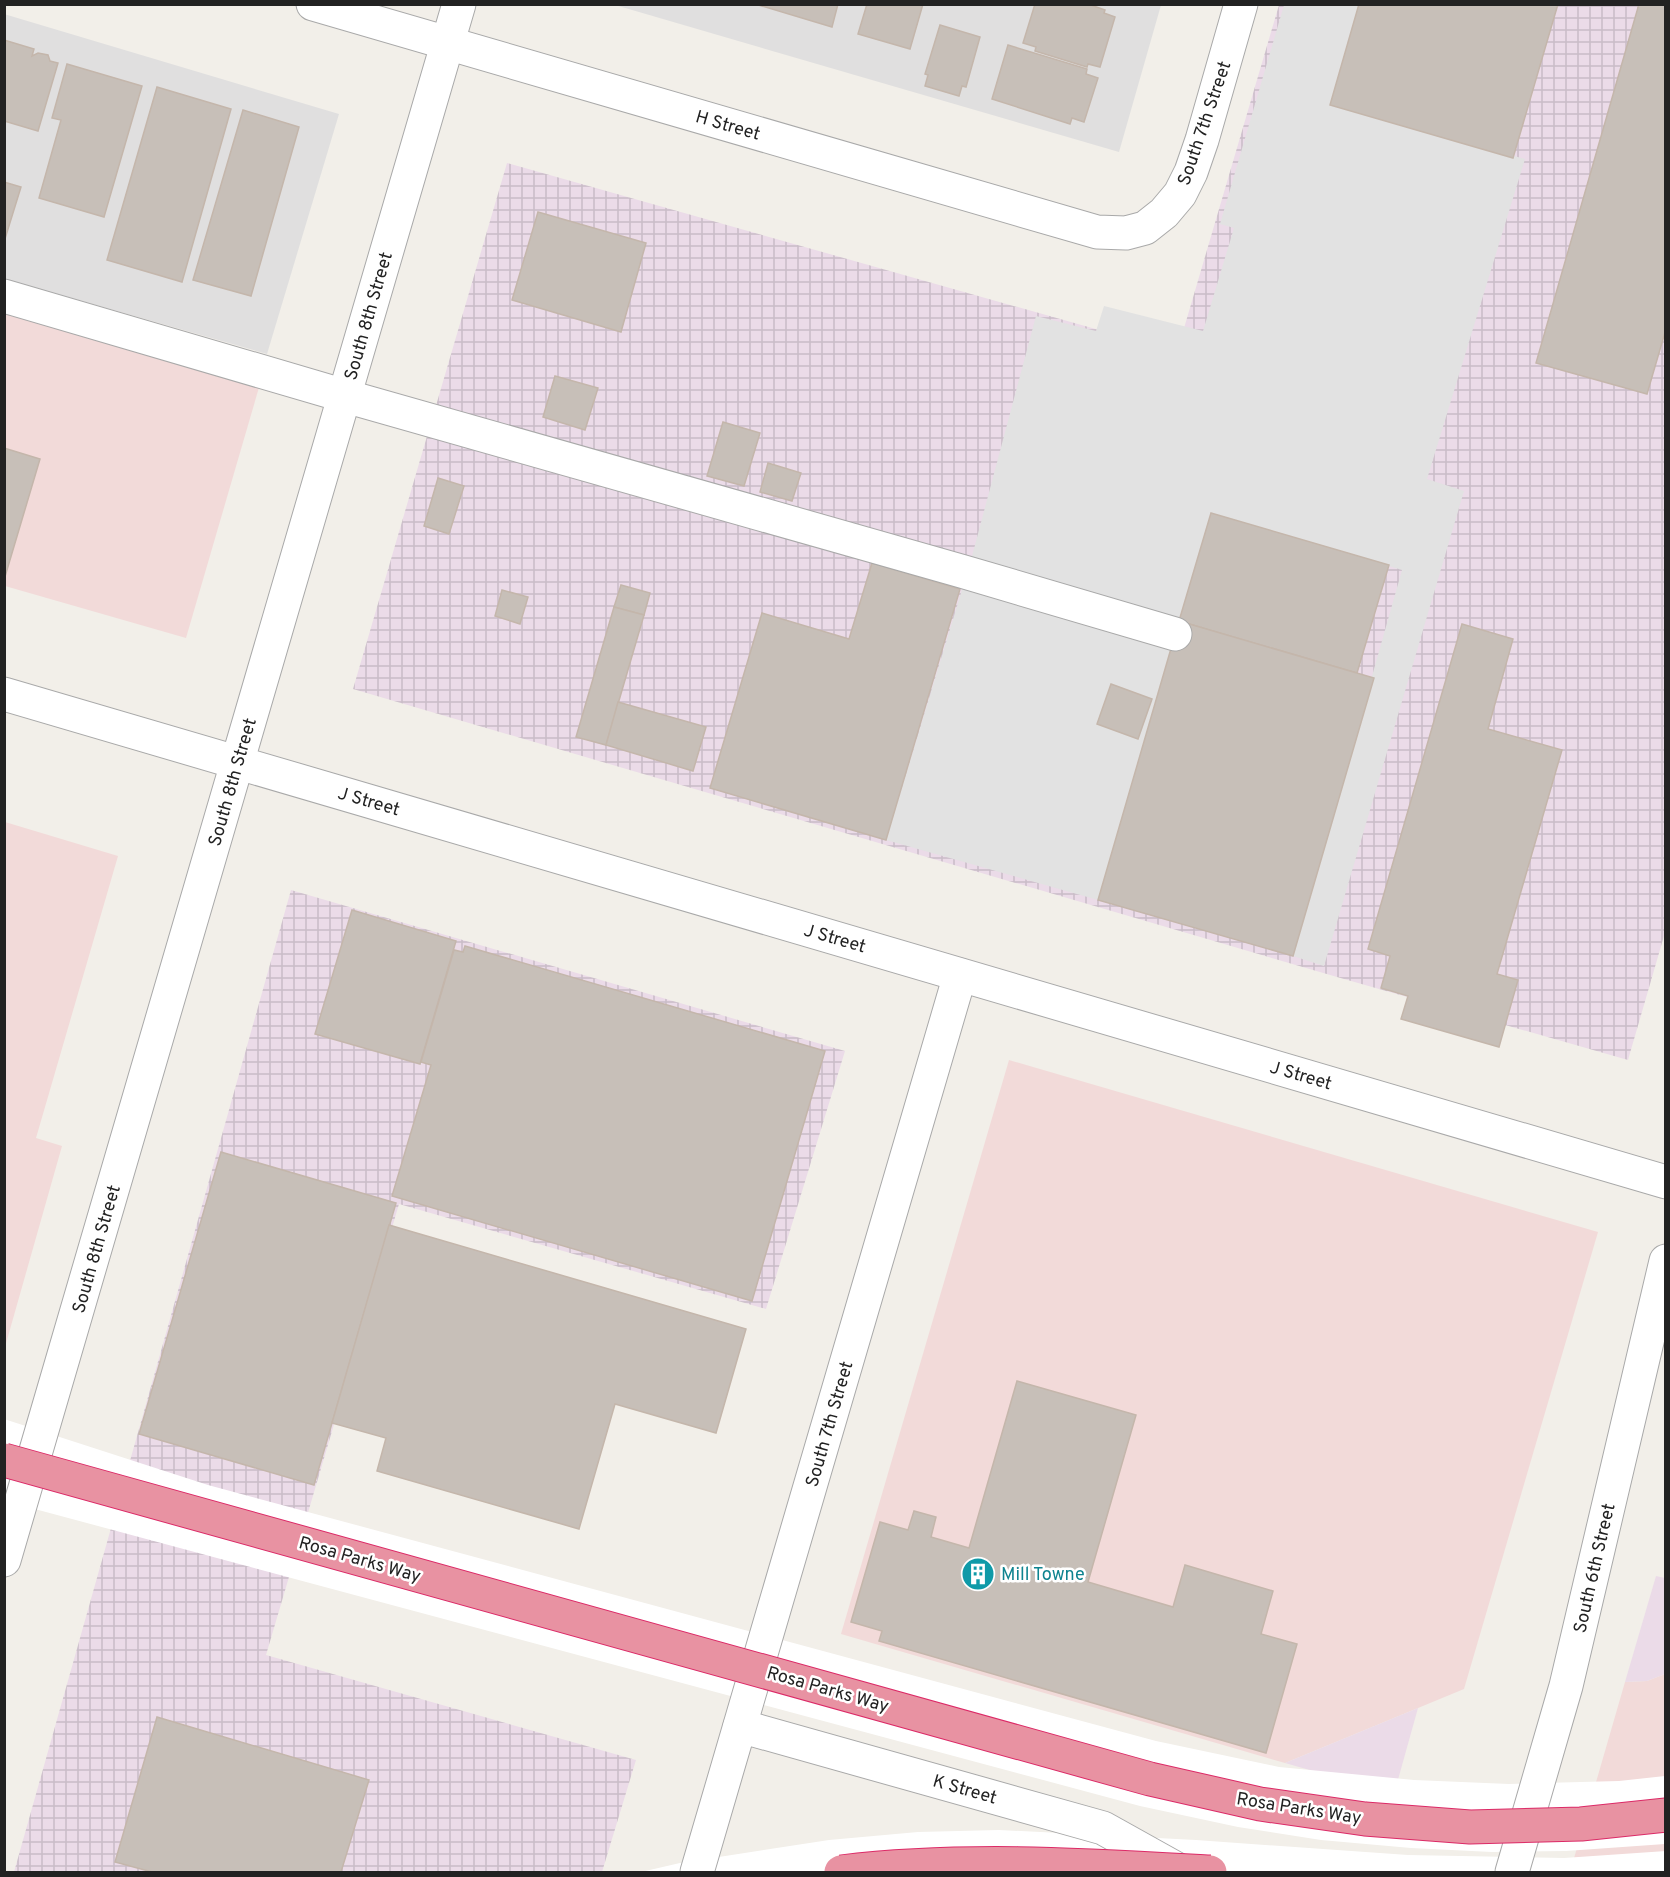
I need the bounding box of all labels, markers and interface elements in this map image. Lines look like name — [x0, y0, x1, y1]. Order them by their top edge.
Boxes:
street label: South 7th Street — [1173, 58, 1237, 189]
street label: H Street — [693, 106, 763, 147]
street label: South 8th Street — [340, 250, 399, 383]
street label: South 8th Street — [204, 716, 263, 849]
street label: J Street — [335, 783, 402, 822]
street label: J Street — [801, 920, 868, 959]
street label: J Street — [1267, 1057, 1334, 1096]
street label: South 8th Street — [68, 1183, 127, 1316]
street label: South 7th Street — [801, 1359, 859, 1490]
street label: South 6th Street — [1569, 1501, 1622, 1636]
street label: Rosa Parks Way — [296, 1532, 423, 1589]
building icon: Mill Towne — [960, 1556, 996, 1592]
place label: Mill Towne — [1001, 1564, 1085, 1587]
street label: Rosa Parks Way — [764, 1662, 891, 1719]
street label: K Street — [930, 1770, 999, 1811]
street label: Rosa Parks Way — [1235, 1788, 1363, 1831]

